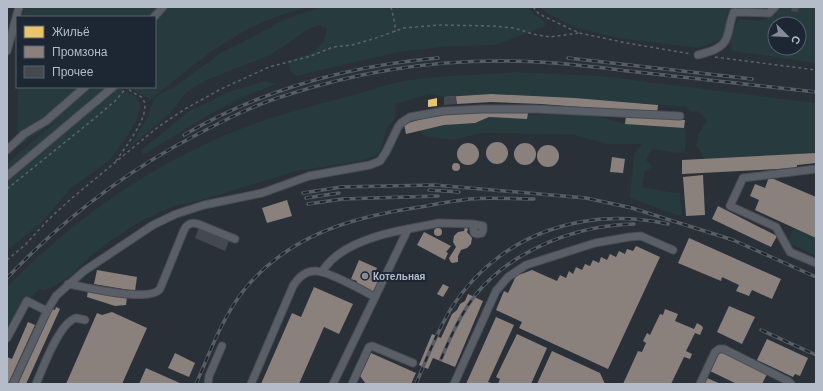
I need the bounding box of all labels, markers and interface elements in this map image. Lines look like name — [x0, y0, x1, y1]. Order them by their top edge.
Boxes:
legend — [16, 16, 156, 88]
north arrow — [767, 16, 807, 56]
text: Жильё — [52, 25, 90, 39]
text: С — [789, 34, 803, 46]
text: Промзона — [52, 45, 108, 59]
text: Прочее — [52, 65, 94, 79]
marker: Котельная — [360, 271, 370, 281]
place label: Котельная — [373, 271, 426, 282]

